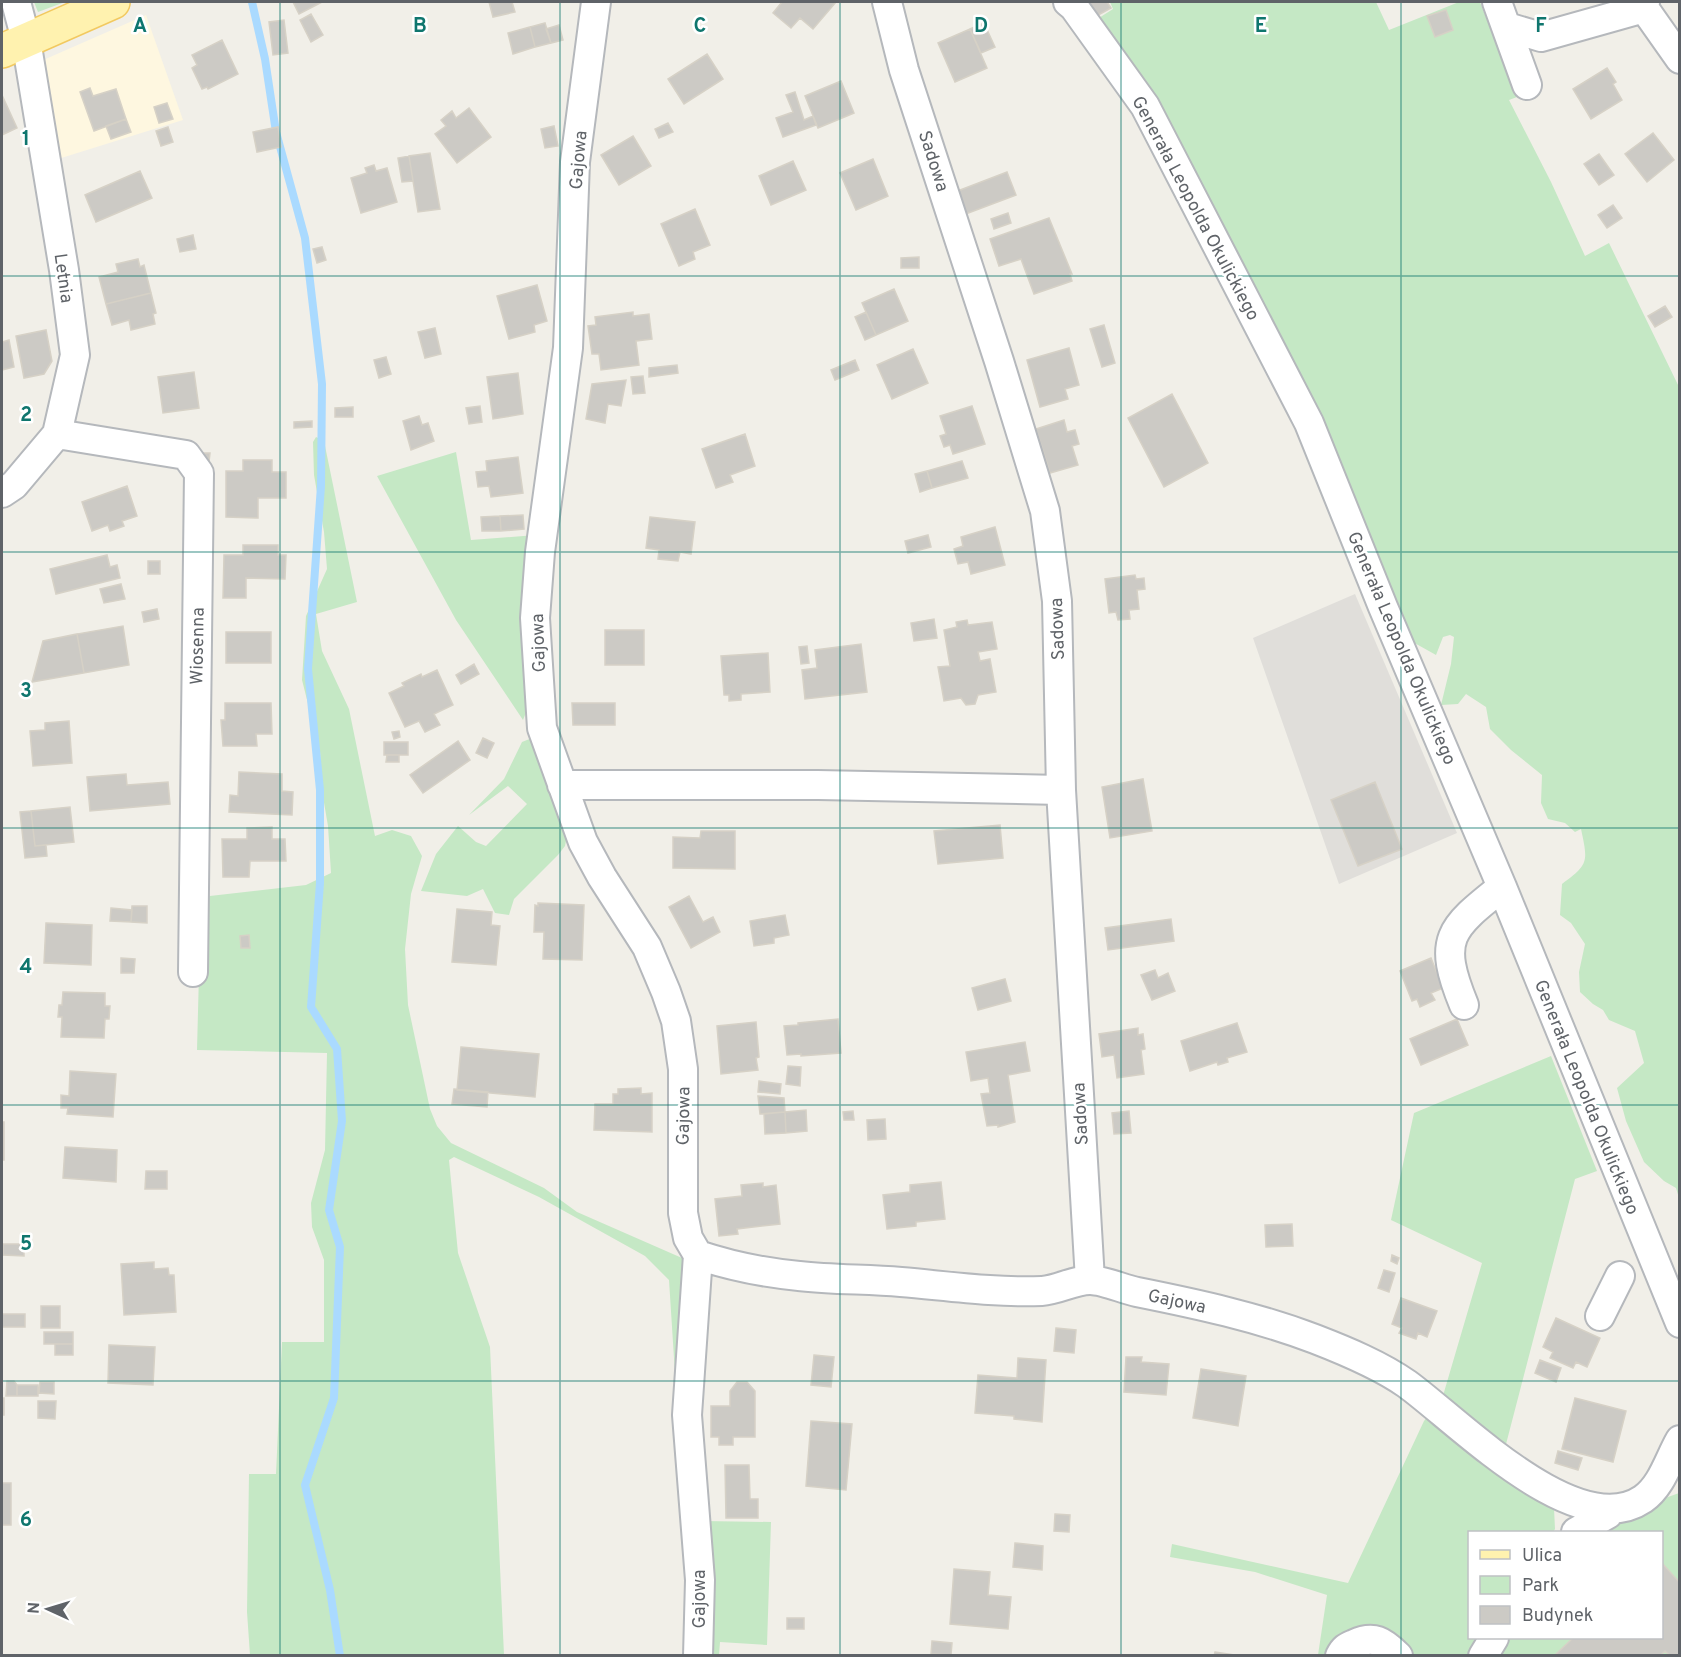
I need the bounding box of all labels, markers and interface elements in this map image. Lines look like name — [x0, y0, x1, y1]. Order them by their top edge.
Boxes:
text: A — [133, 14, 147, 40]
text: B — [413, 14, 427, 40]
text: C — [694, 14, 706, 40]
text: D — [974, 14, 988, 40]
text: E — [1255, 14, 1267, 40]
text: F — [1535, 14, 1547, 40]
street label: Generała Leopolda Okulickiego — [1126, 92, 1264, 325]
text: 1 — [22, 127, 30, 153]
street label: Sadowa — [912, 128, 953, 195]
street label: Gajowa — [565, 130, 594, 191]
street label: Letnia — [48, 252, 77, 304]
text: 2 — [20, 403, 32, 429]
street label: Generała Leopolda Okulickiego — [1341, 528, 1460, 769]
street label: Sadowa — [1046, 597, 1071, 661]
street label: Wiosenna — [186, 607, 211, 685]
street label: Gajowa — [527, 613, 552, 673]
text: 3 — [20, 679, 32, 705]
text: 4 — [20, 955, 32, 981]
street label: Generała Leopolda Okulickiego — [1528, 977, 1643, 1218]
street label: Sadowa — [1068, 1082, 1095, 1146]
street label: Gajowa — [672, 1086, 697, 1146]
text: 5 — [20, 1232, 32, 1258]
street label: Gajowa — [1145, 1285, 1208, 1320]
text: 6 — [20, 1508, 32, 1534]
legend — [1468, 1531, 1663, 1639]
text: Ulica — [1522, 1545, 1562, 1568]
street label: Gajowa — [689, 1570, 712, 1629]
text: Park — [1522, 1575, 1559, 1598]
north arrow — [18, 1579, 78, 1639]
text: N — [25, 1602, 45, 1615]
text: Budynek — [1522, 1605, 1593, 1628]

